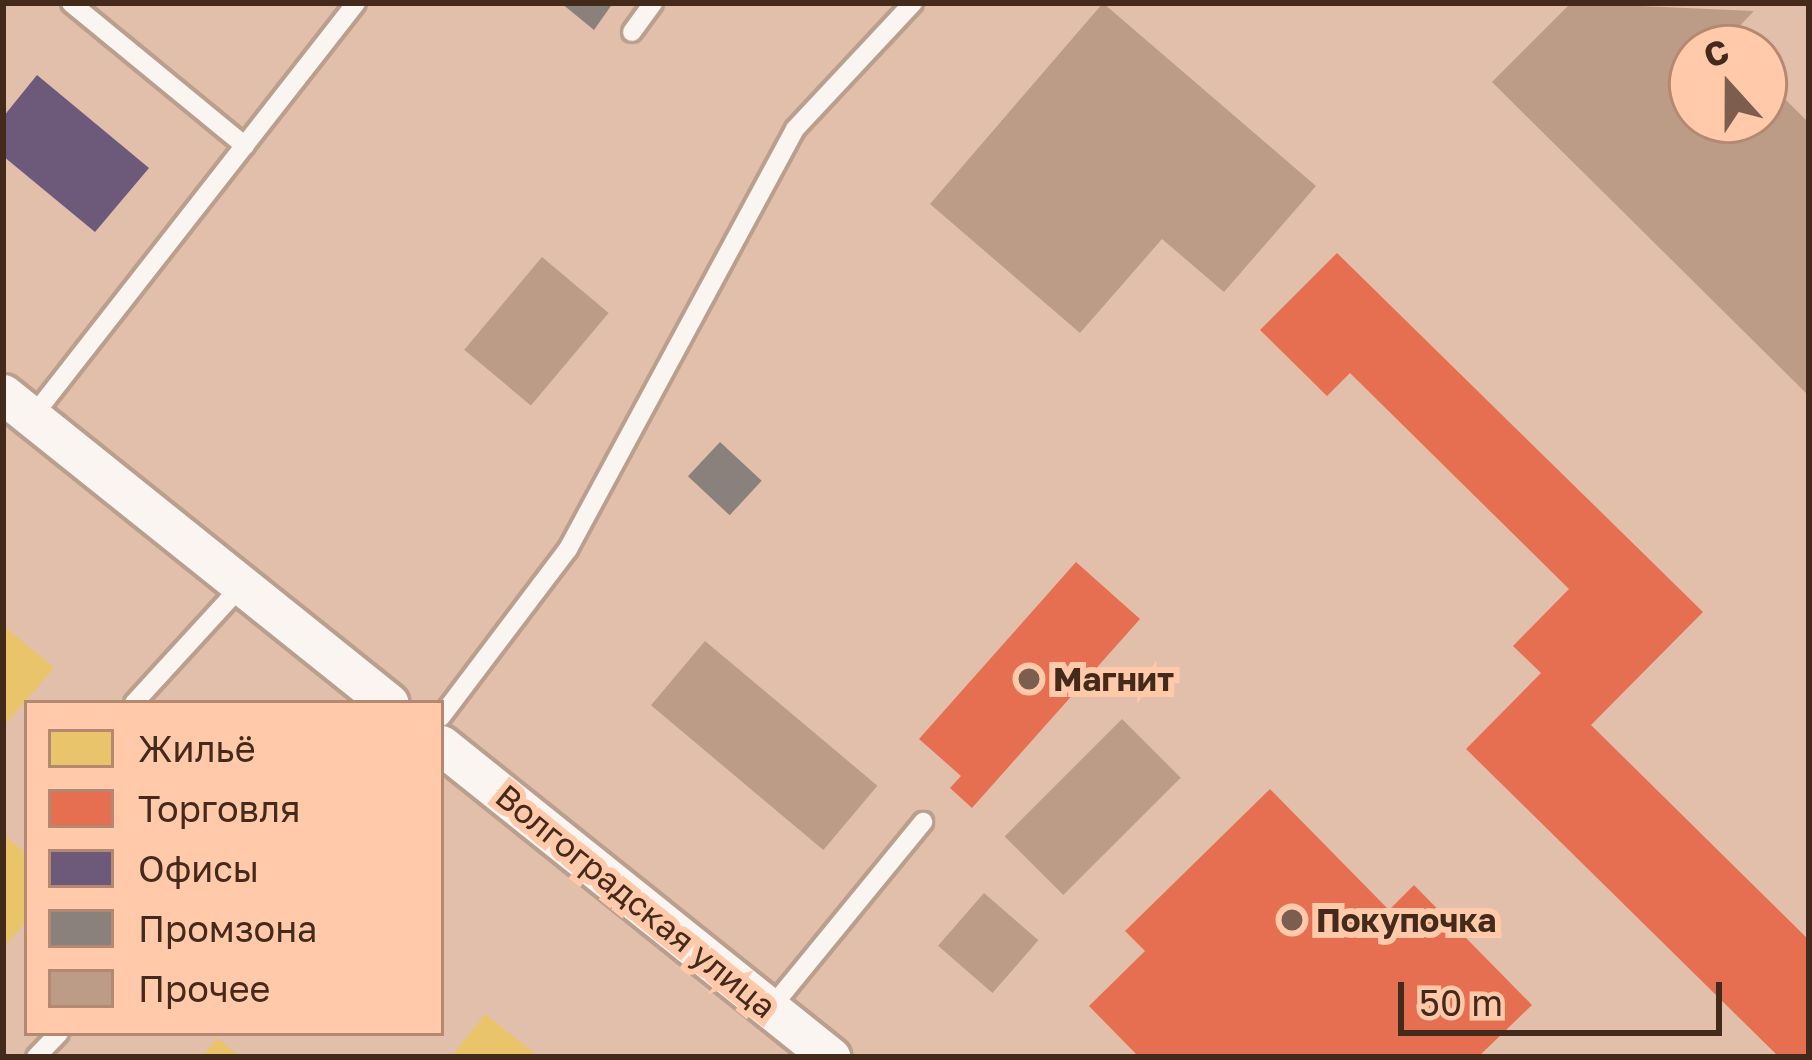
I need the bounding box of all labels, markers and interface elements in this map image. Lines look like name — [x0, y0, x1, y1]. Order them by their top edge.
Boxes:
north arrow — [1668, 24, 1788, 144]
text: С — [1698, 30, 1734, 75]
place label: Магнит — [1053, 659, 1174, 699]
marker: Магнит — [1016, 666, 1042, 692]
legend — [24, 700, 444, 1036]
text: Жильё — [138, 727, 256, 770]
street label: Волгоградская улица — [488, 776, 784, 1026]
text: Торговля — [138, 787, 301, 830]
text: Офисы — [138, 847, 259, 890]
place label: Покупочка — [1316, 900, 1496, 940]
text: Промзона — [138, 907, 317, 950]
marker: Покупочка — [1279, 907, 1305, 933]
scale bar — [1404, 958, 1728, 1032]
text: Прочее — [138, 967, 270, 1010]
text: 50 m — [1419, 981, 1503, 1024]

